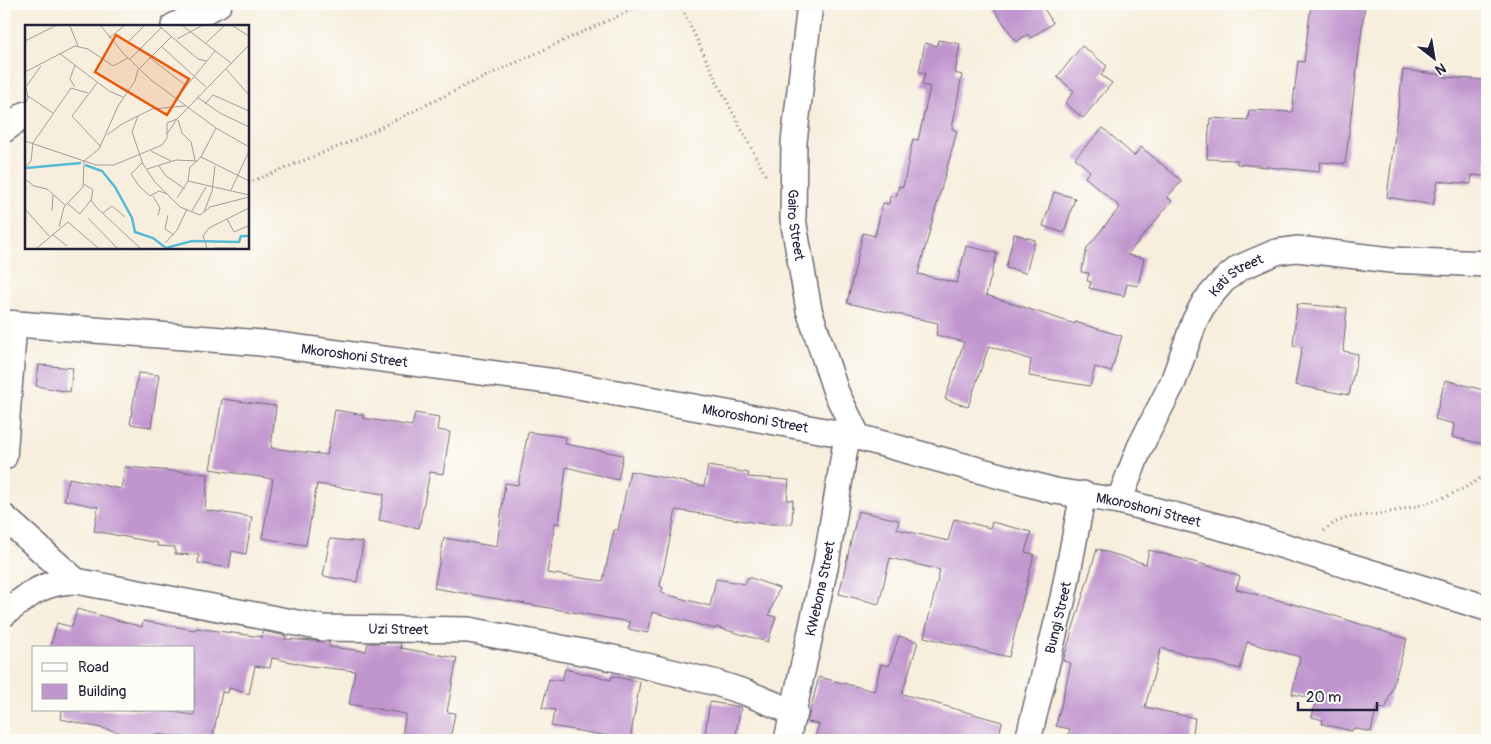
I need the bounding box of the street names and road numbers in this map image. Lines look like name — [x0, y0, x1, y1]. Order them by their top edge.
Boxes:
street label: Gairo Street — [784, 189, 809, 262]
street label: Kati Street — [1205, 250, 1266, 300]
street label: Mkoroshoni Street — [300, 340, 409, 371]
street label: Mkoroshoni Street — [701, 400, 810, 436]
street label: Mkoroshoni Street — [1095, 489, 1203, 530]
street label: KWebona Street — [802, 539, 838, 638]
street label: Bungi Street — [1041, 580, 1075, 655]
street label: Uzi Street — [368, 620, 429, 638]

